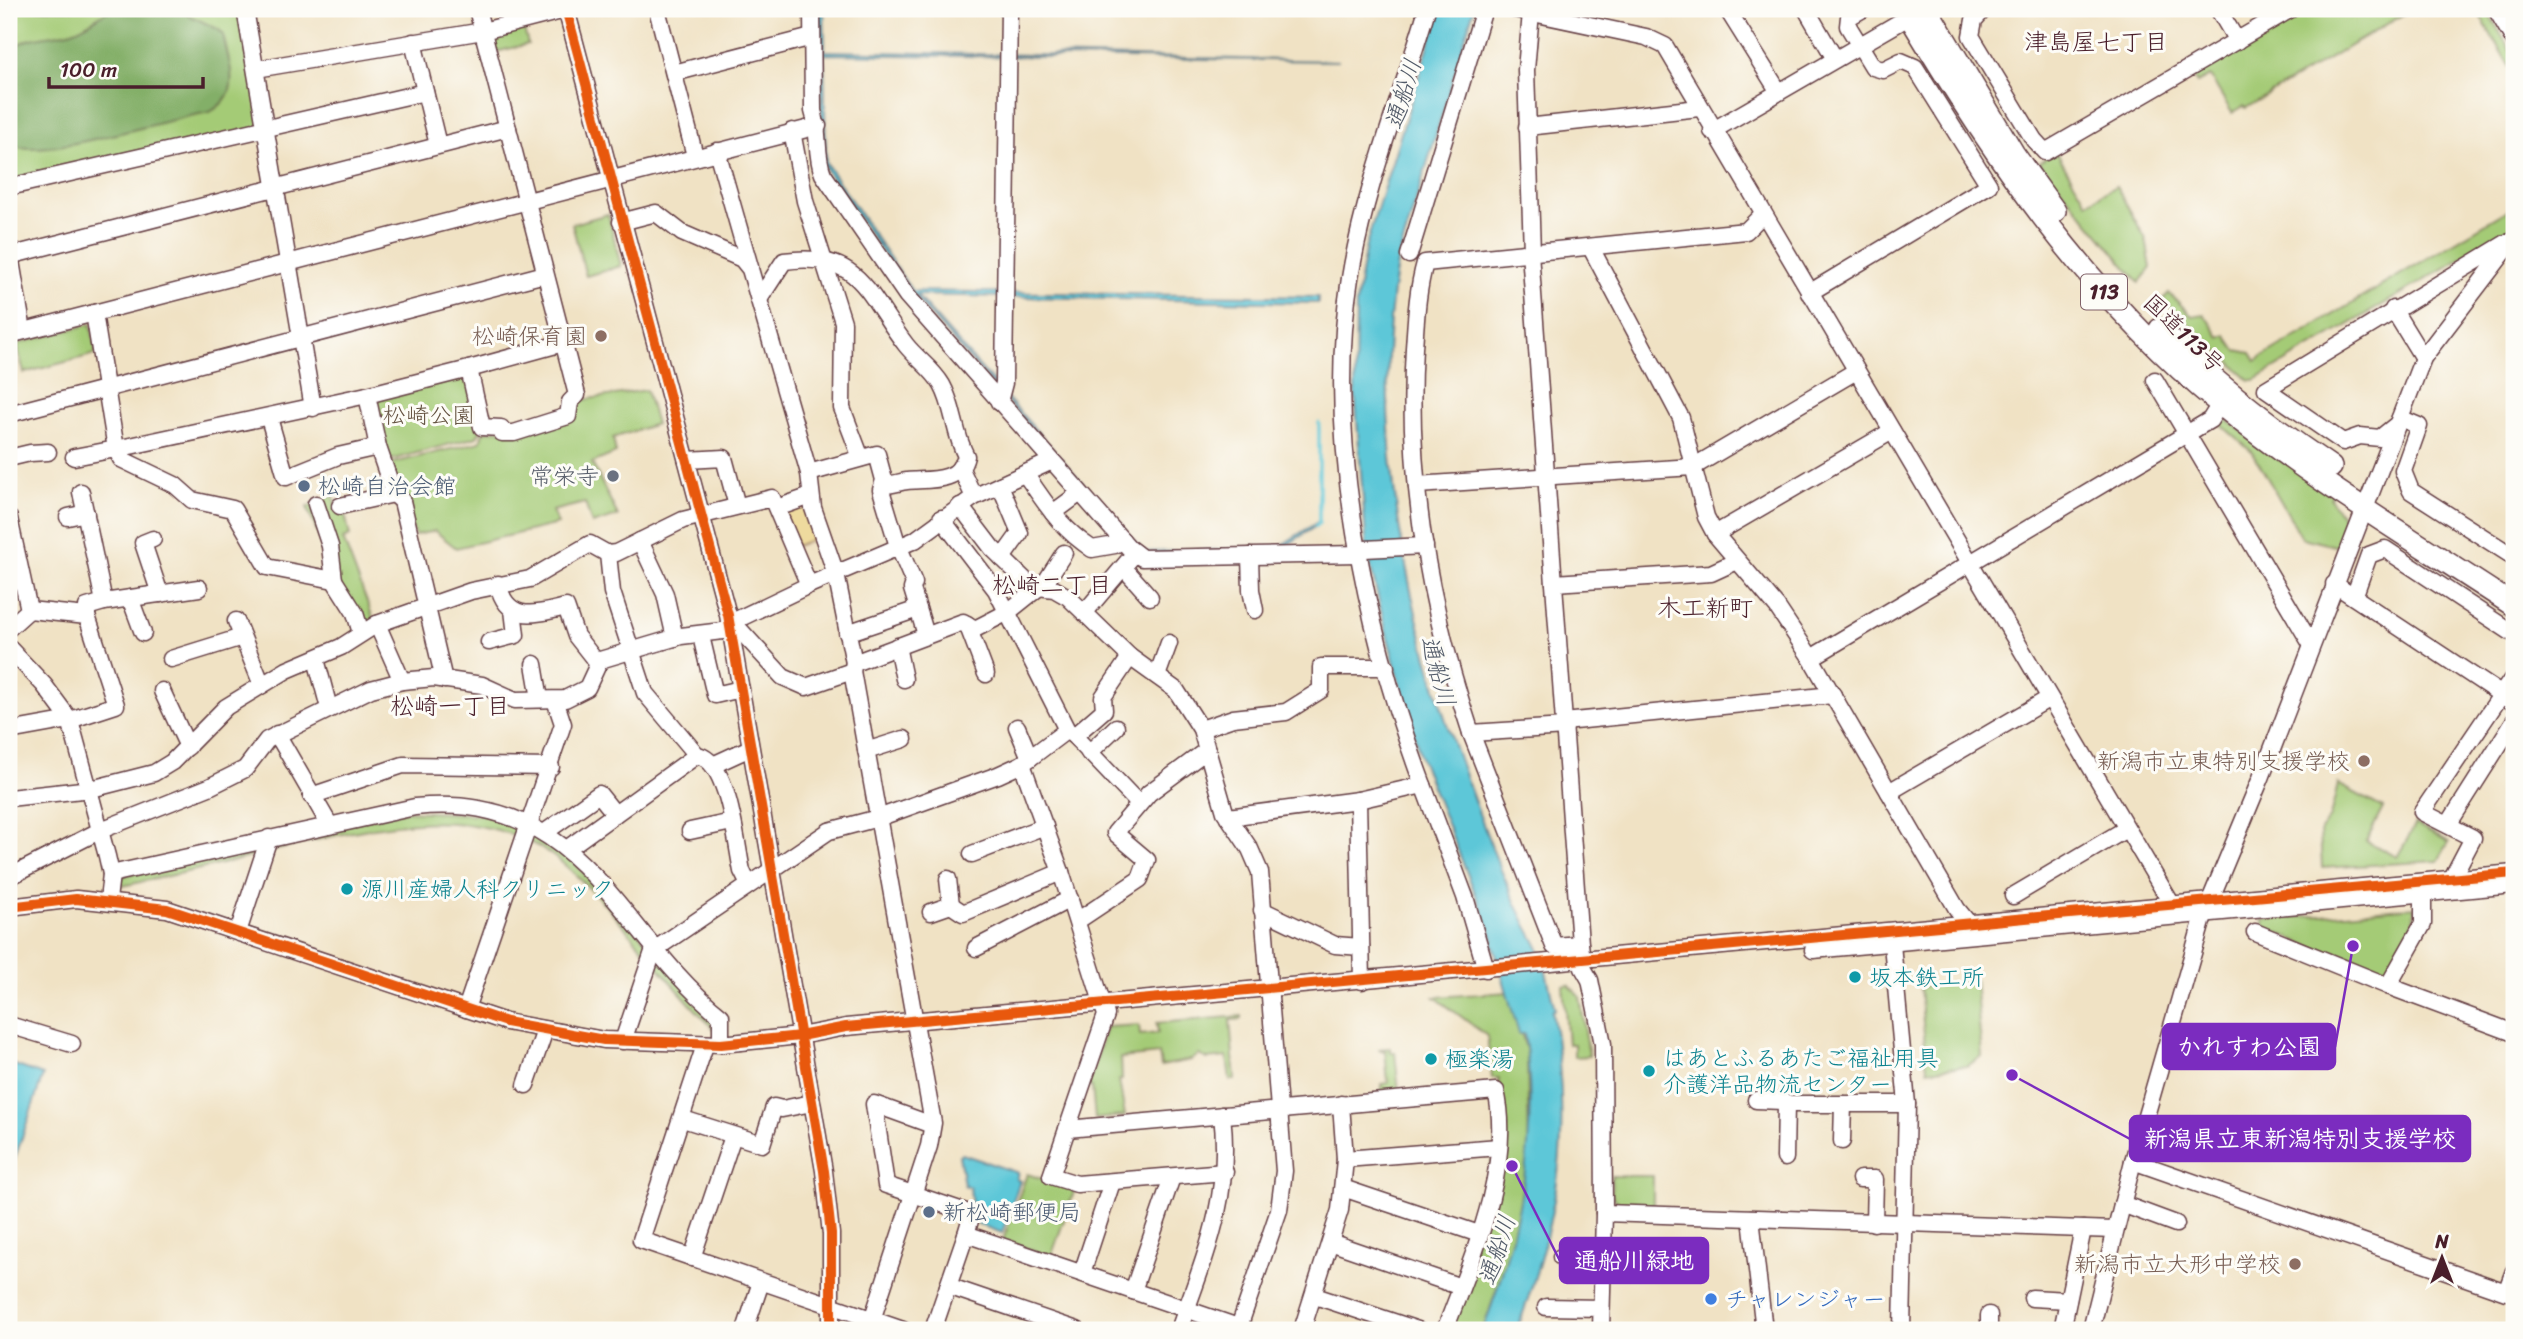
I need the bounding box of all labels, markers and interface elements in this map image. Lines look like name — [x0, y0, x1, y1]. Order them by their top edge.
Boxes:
district label: 津島屋七丁目 — [2024, 21, 2168, 63]
scale bar — [49, 46, 203, 90]
text: 100 m — [60, 51, 117, 89]
water label: 通船川 — [1372, 53, 1434, 135]
road number: 113 — [2081, 274, 2127, 310]
street label: 国道113号 — [2133, 283, 2234, 383]
place label: 松崎保育園 — [472, 316, 587, 357]
marker: 松崎保育園 — [593, 328, 609, 344]
park label: 松崎公園 — [383, 395, 475, 436]
place label: 常栄寺 — [530, 456, 599, 497]
place label: 松崎自治会館 — [318, 466, 456, 507]
marker: 常栄寺 — [605, 468, 621, 484]
marker: 松崎自治会館 — [296, 478, 312, 494]
district label: 松崎二丁目 — [992, 564, 1112, 606]
district label: 木工新町 — [1657, 587, 1753, 629]
water label: 通船川 — [1408, 631, 1468, 711]
district label: 松崎一丁目 — [390, 685, 510, 727]
place label: 新潟市立東特別支援学校 — [2097, 741, 2350, 782]
marker: 新潟市立東特別支援学校 — [2356, 753, 2372, 769]
place label: 源川産婦人科クリニック — [361, 869, 614, 910]
marker: 源川産婦人科クリニック — [339, 881, 355, 897]
place label: 坂本鉄工所 — [1869, 957, 1984, 998]
marker: 坂本鉄工所 — [1847, 969, 1863, 985]
callout: かれすわ公園 — [2163, 1024, 2335, 1069]
text: かれすわ公園 — [2177, 1026, 2321, 1068]
place label: はあとふるあたご福祉用具 介護洋品物流センター — [1663, 1038, 1939, 1105]
place label: 極楽湯 — [1445, 1039, 1514, 1080]
marker: 極楽湯 — [1423, 1051, 1439, 1067]
marker: はあとふるあたご福祉用具 介護洋品物流センター — [1641, 1063, 1657, 1079]
callout: 新潟県立東新潟特別支援学校 — [2130, 1116, 2470, 1161]
text: 新潟県立東新潟特別支援学校 — [2144, 1118, 2456, 1160]
place label: 新松崎郵便局 — [943, 1192, 1081, 1233]
marker: 新松崎郵便局 — [921, 1204, 937, 1220]
water label: 通船川 — [1466, 1209, 1528, 1291]
north arrow — [2408, 1224, 2478, 1294]
text: N — [2434, 1225, 2449, 1258]
callout: 通船川緑地 — [1560, 1238, 1708, 1283]
text: 通船川緑地 — [1574, 1240, 1694, 1282]
place label: 新潟市立大形中学校 — [2074, 1244, 2281, 1285]
marker: 新潟市立大形中学校 — [2287, 1256, 2303, 1272]
place label: チャレンジャー — [1725, 1279, 1886, 1320]
marker: チャレンジャー — [1703, 1291, 1719, 1307]

